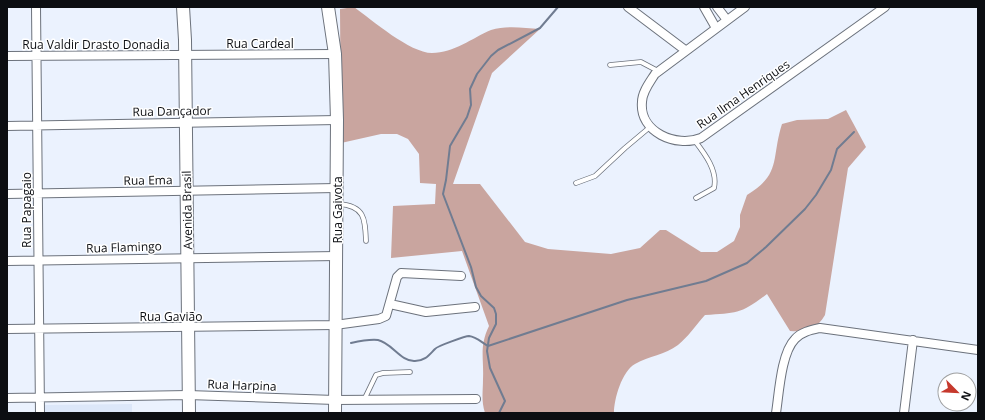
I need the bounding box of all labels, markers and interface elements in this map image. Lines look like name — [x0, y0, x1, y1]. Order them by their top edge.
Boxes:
street label: Rua Cardeal — [226, 35, 294, 52]
street label: Rua Valdir Drasto Donadia — [22, 36, 170, 53]
street label: Rua Ilma Henriques — [693, 55, 793, 132]
street label: Rua Dançador — [132, 102, 212, 120]
street label: Avenida Brasil — [178, 170, 196, 250]
street label: Rua Ema — [123, 171, 173, 189]
street label: Rua Papagaio — [18, 172, 35, 248]
street label: Rua Gaivota — [329, 176, 346, 244]
street label: Rua Flamingo — [86, 237, 162, 257]
street label: Rua Gavião — [140, 308, 202, 325]
north arrow — [937, 372, 977, 412]
street label: Rua Harpina — [207, 375, 277, 395]
text: N — [958, 389, 975, 403]

